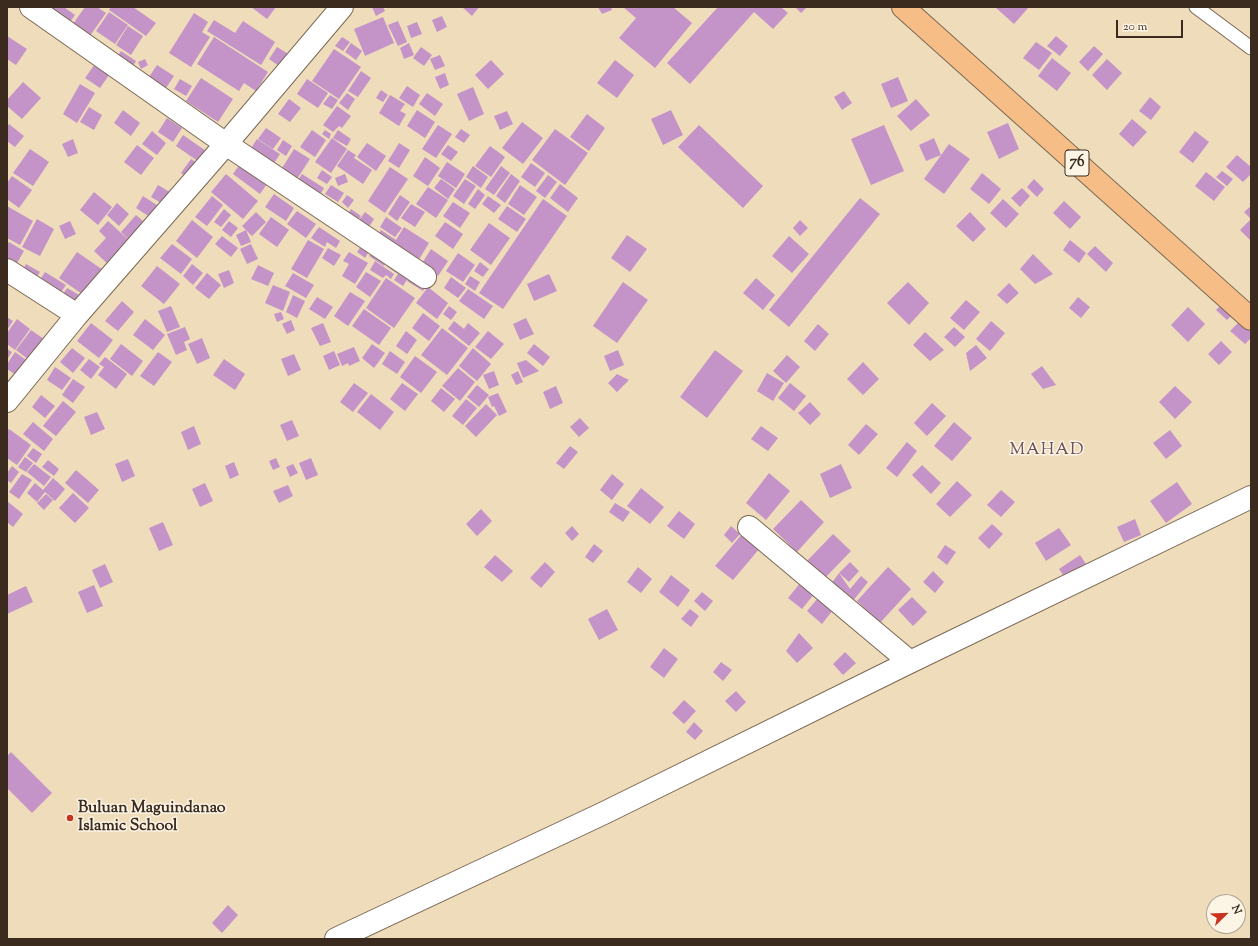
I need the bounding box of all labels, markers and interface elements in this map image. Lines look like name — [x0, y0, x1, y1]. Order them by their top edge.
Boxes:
scale bar — [1118, 12, 1185, 38]
text: 20 m — [1123, 18, 1147, 36]
road number: 76 — [1065, 150, 1089, 176]
district label: MAHAD — [1009, 441, 1085, 461]
place label: Buluan Maguindanao Islamic School — [78, 799, 226, 837]
marker: Buluan Maguindanao Islamic School — [65, 813, 75, 823]
north arrow — [1206, 894, 1246, 934]
text: N — [1227, 903, 1245, 917]

